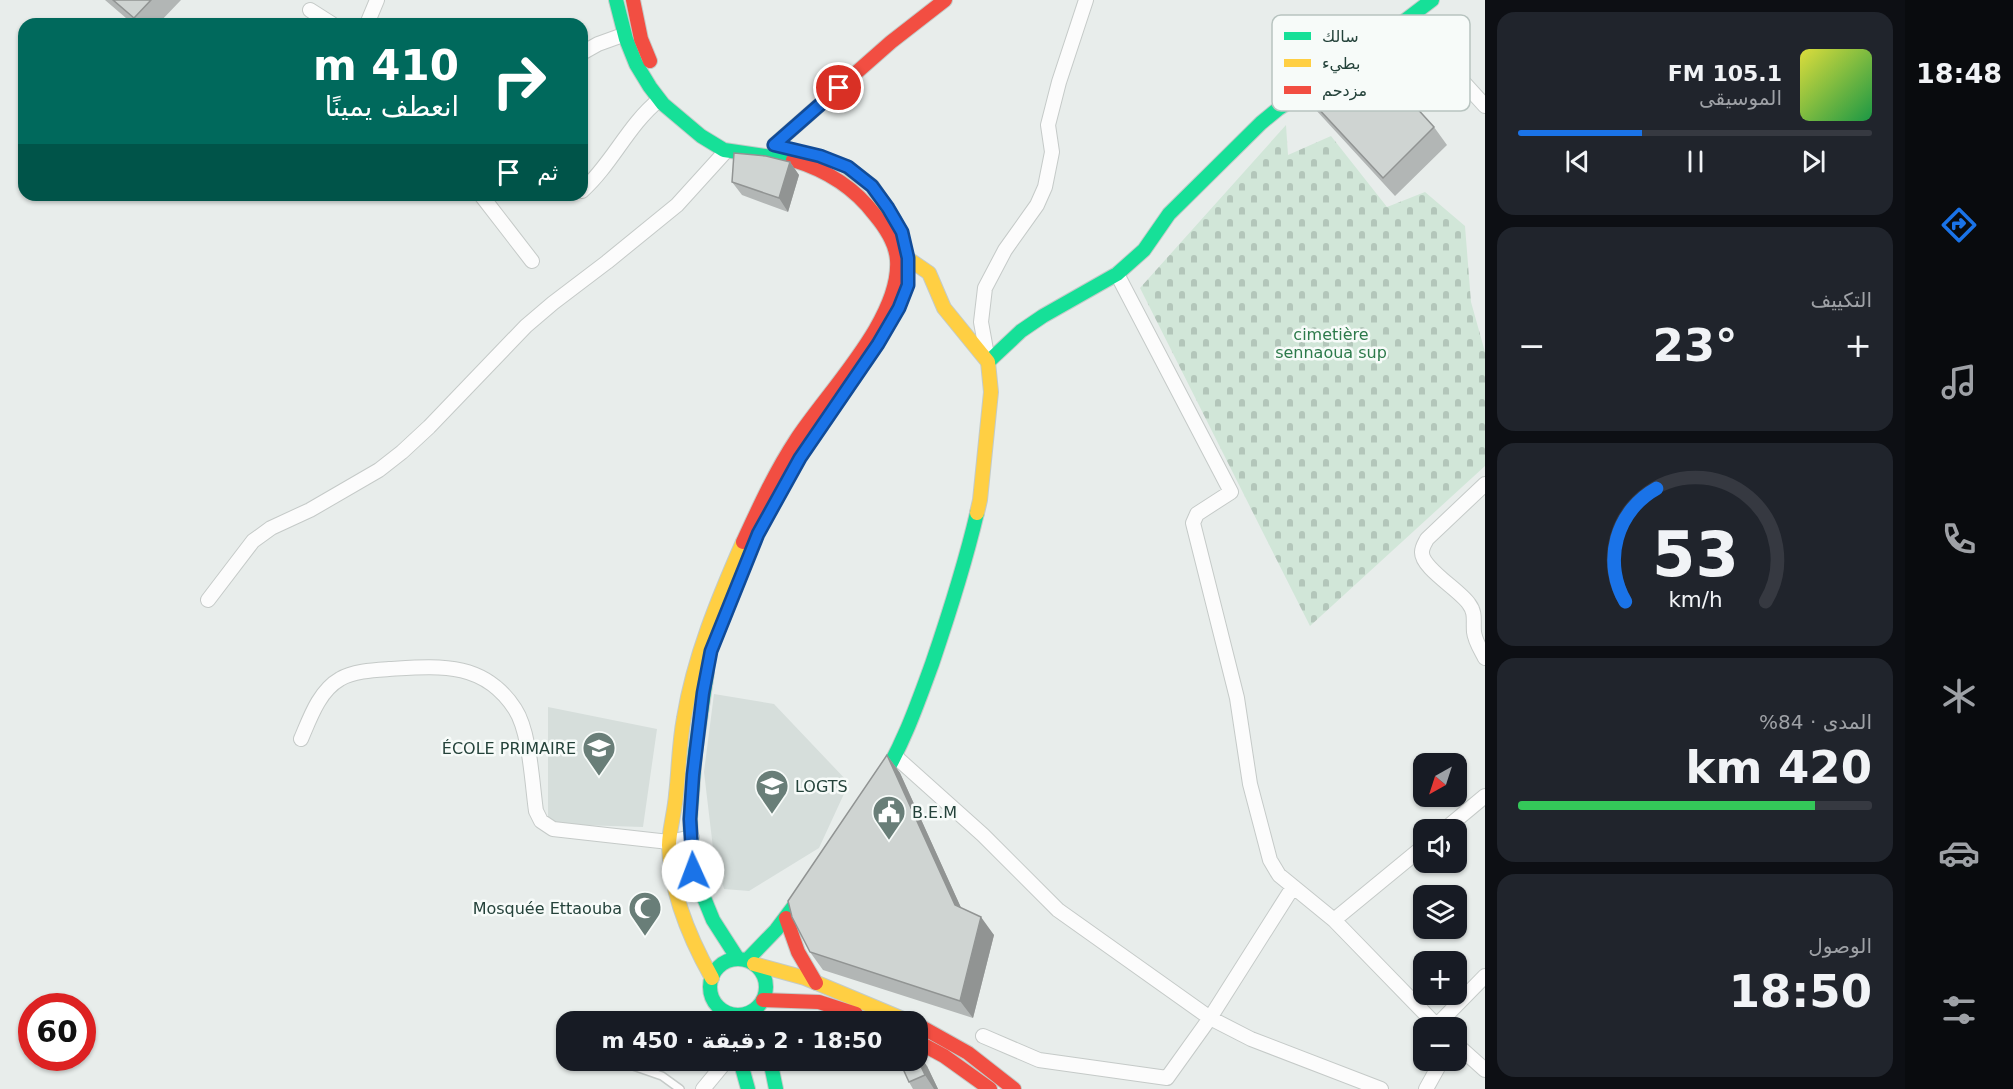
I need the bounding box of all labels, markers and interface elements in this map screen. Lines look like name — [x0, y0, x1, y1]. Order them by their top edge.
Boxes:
legend — [1272, 15, 1470, 111]
text: سالك — [1322, 27, 1359, 46]
text: 410 m — [313, 41, 459, 90]
icon: right — [480, 42, 558, 120]
text: بطيء — [1322, 54, 1360, 74]
text: 18:48 — [1916, 58, 2002, 89]
text: 105.1 FM — [1668, 61, 1782, 86]
pin — [813, 62, 864, 113]
icon: arrive — [822, 71, 855, 104]
text: مزدحم — [1322, 81, 1367, 101]
text: الموسيقى — [1699, 86, 1782, 110]
text: انعطف يمينًا — [325, 91, 459, 122]
icon: previous — [1561, 145, 1594, 178]
icon: pause — [1679, 145, 1712, 178]
icon: next — [1797, 145, 1830, 178]
icon: arrive — [492, 156, 525, 189]
text: ثم — [537, 160, 558, 185]
icon: directions — [1938, 204, 1980, 246]
text: التكييف — [1810, 288, 1872, 312]
text: 23° — [1652, 319, 1738, 372]
park label: cimetière sennaoua sup — [1275, 325, 1387, 362]
text: − — [1518, 326, 1546, 365]
text: + — [1844, 326, 1872, 365]
icon: music — [1938, 361, 1980, 403]
text: 53 — [1652, 518, 1738, 591]
icon: phone — [1938, 518, 1980, 560]
text: km/h — [1668, 587, 1722, 612]
icon: climate — [1938, 675, 1980, 717]
text: المدى · 84% — [1759, 710, 1872, 734]
school or university icon: ÉCOLE PRIMAIRE — [581, 730, 617, 777]
place label: ÉCOLE PRIMAIRE — [442, 739, 576, 758]
text: 420 km — [1686, 741, 1872, 794]
north arrow — [1413, 753, 1467, 807]
map controls — [1413, 753, 1467, 1071]
school or university icon: LOGTS — [754, 768, 790, 815]
place label: LOGTS — [795, 777, 848, 796]
public building icon: B.E.M — [871, 794, 907, 841]
place label: B.E.M — [912, 803, 957, 822]
button: sound — [1413, 819, 1467, 873]
icon: car — [1938, 832, 1980, 874]
position arrow — [661, 839, 725, 903]
button: layers — [1413, 885, 1467, 939]
mosque icon: Mosquée Ettaouba — [627, 890, 663, 937]
place label: Mosquée Ettaouba — [473, 899, 622, 918]
text: الوصول — [1808, 934, 1872, 958]
button: + — [1413, 951, 1467, 1005]
text: 18:50 — [1729, 965, 1872, 1018]
icon: filters — [1938, 989, 1980, 1031]
speed limit sign: 60 — [18, 993, 96, 1071]
button: − — [1413, 1017, 1467, 1071]
text: 18:50 · 2 دقيقة · 450 m — [602, 1028, 882, 1053]

